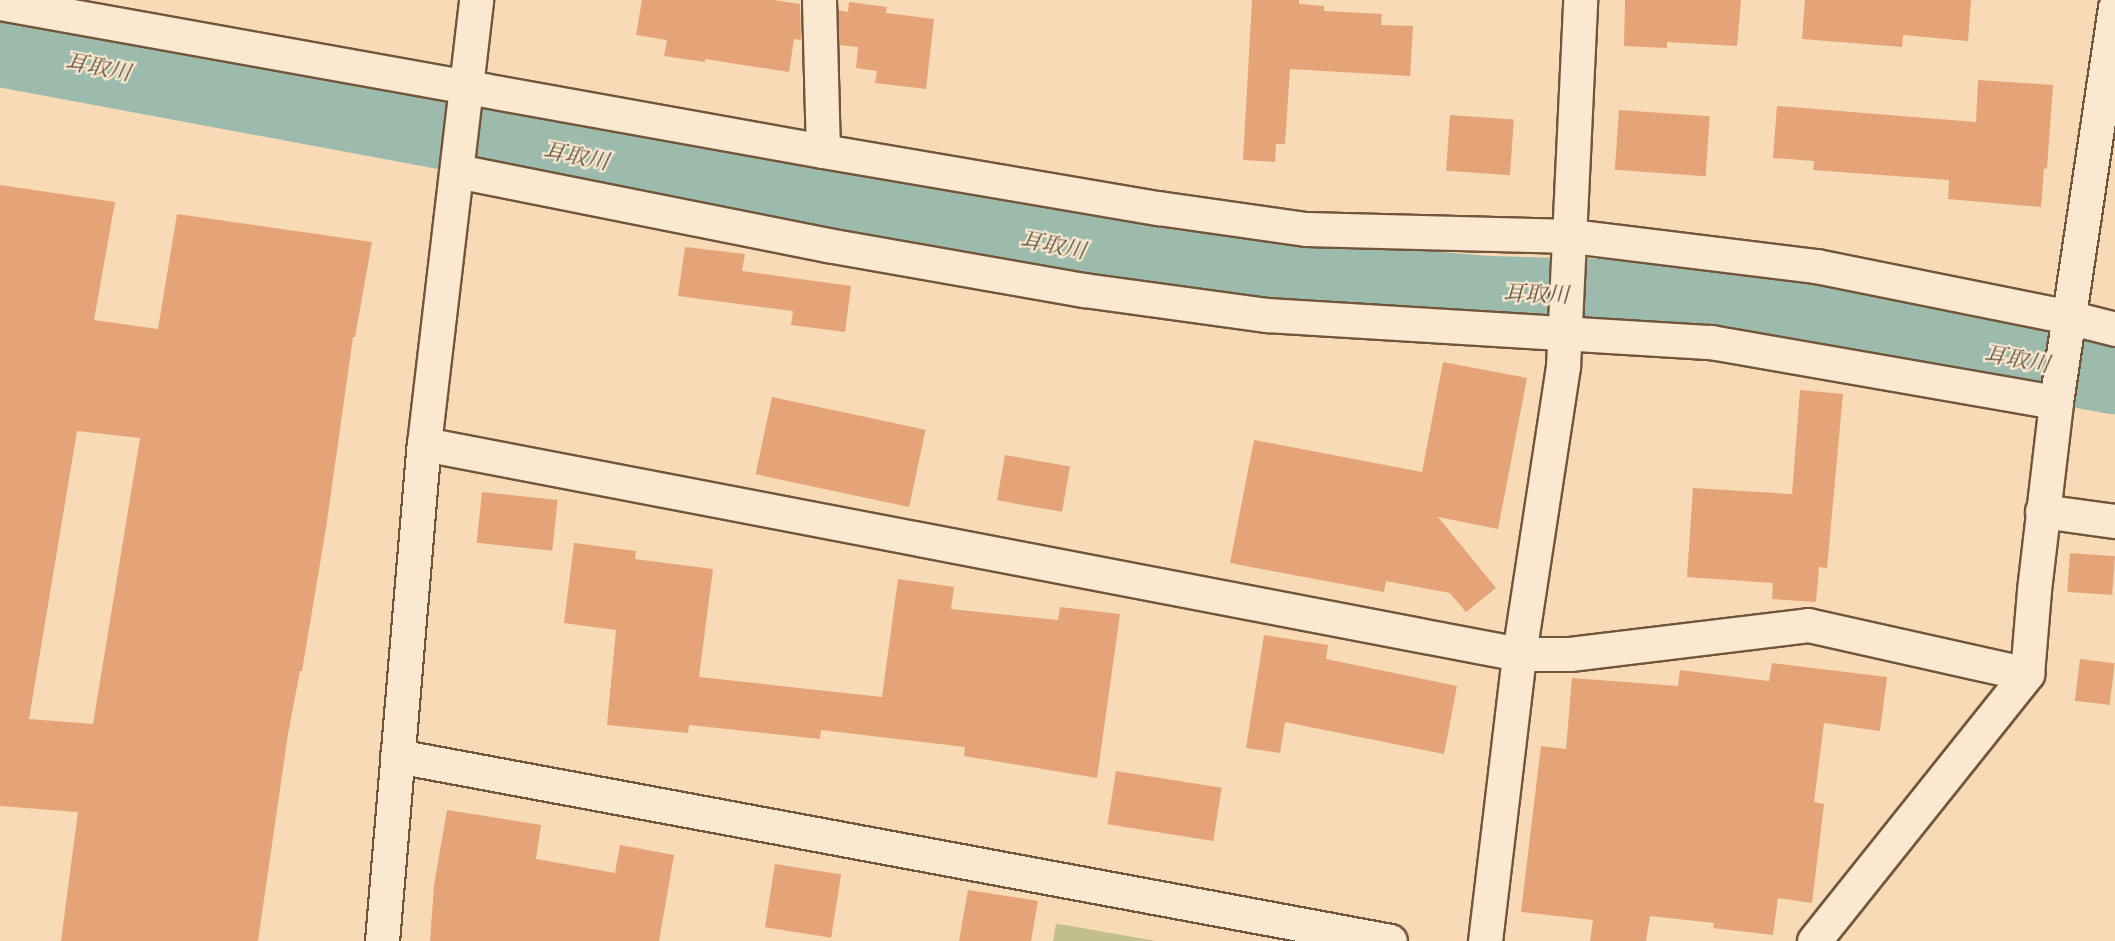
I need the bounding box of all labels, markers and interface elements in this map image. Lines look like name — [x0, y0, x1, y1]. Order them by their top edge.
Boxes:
water label: 耳取川 — [63, 48, 133, 86]
water label: 耳取川 — [541, 137, 611, 175]
water label: 耳取川 — [1018, 226, 1088, 264]
water label: 耳取川 — [1503, 280, 1569, 308]
water label: 耳取川 — [1982, 340, 2052, 378]

